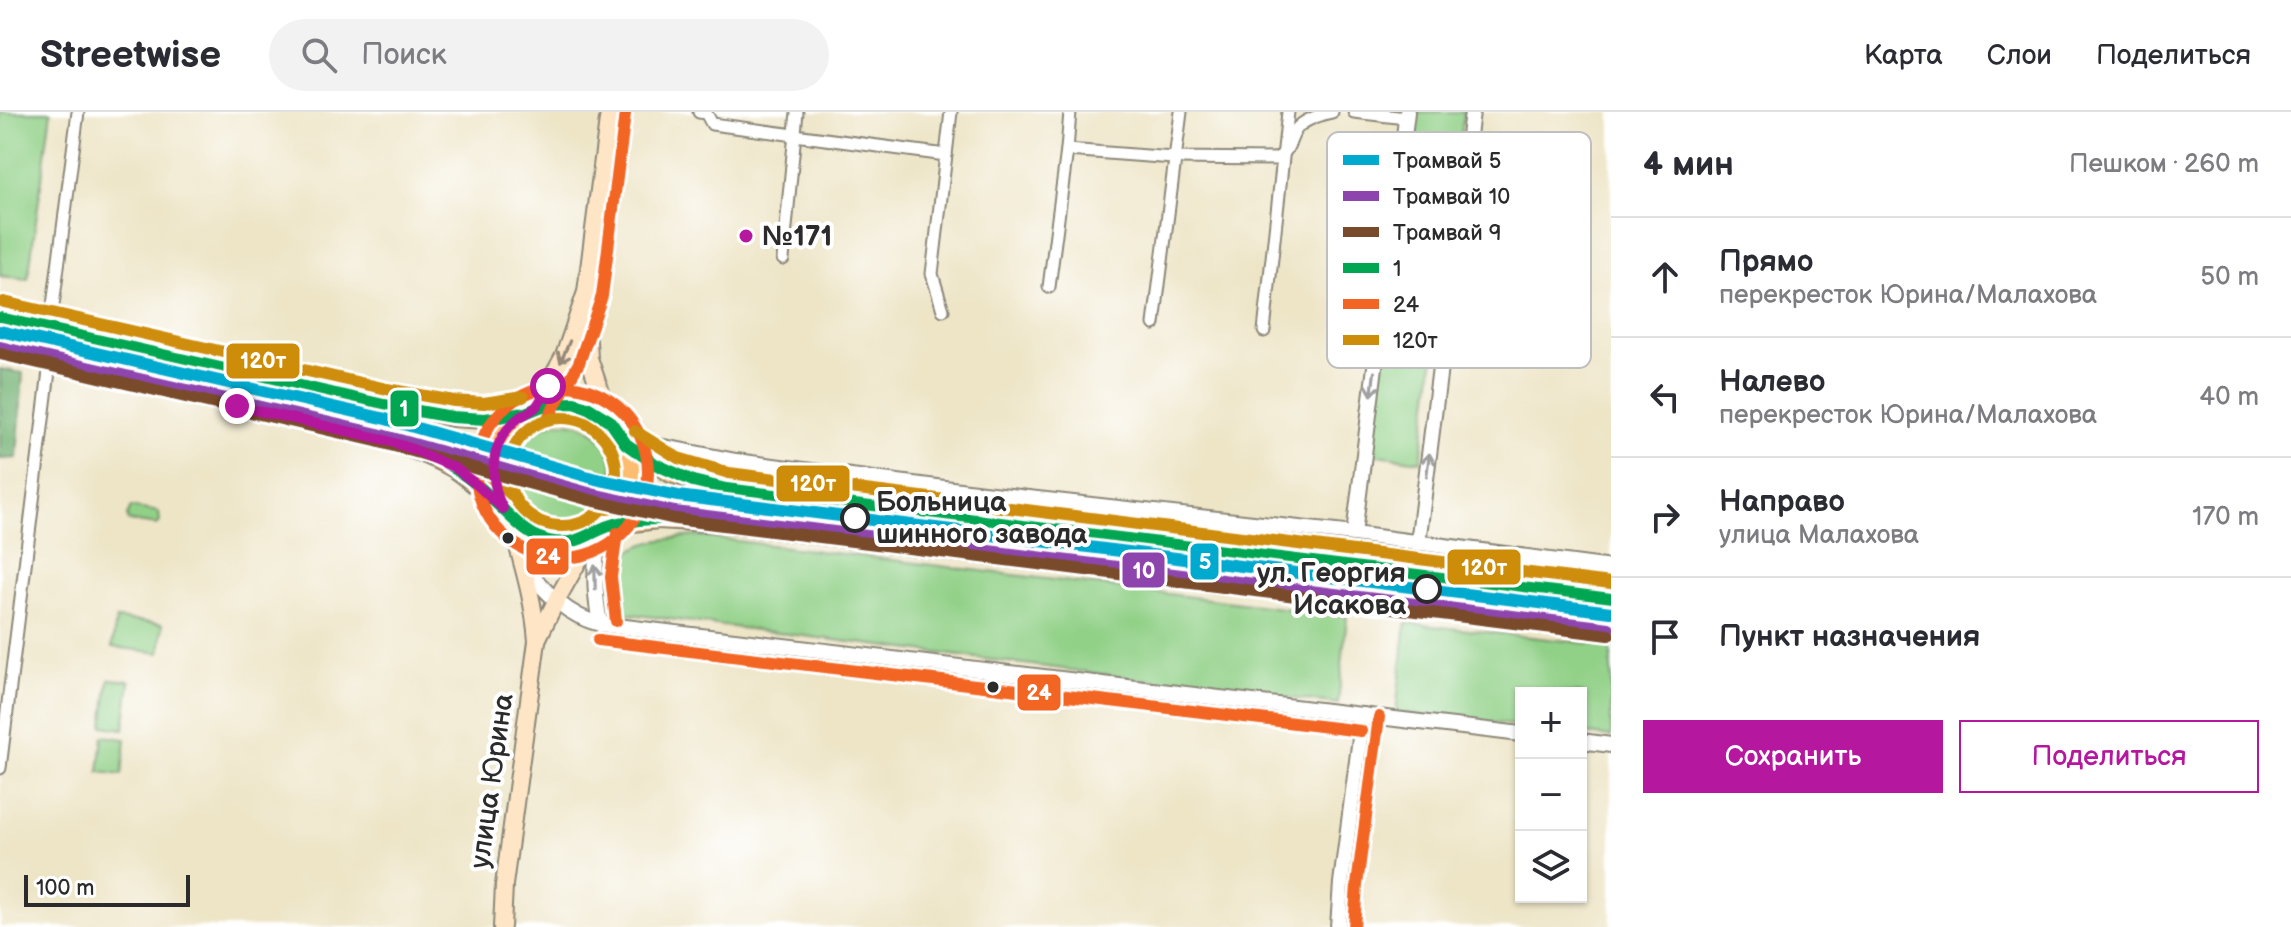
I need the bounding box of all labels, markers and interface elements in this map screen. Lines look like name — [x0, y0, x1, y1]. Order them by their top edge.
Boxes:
search box — [269, 19, 829, 91]
text: Streetwise — [40, 33, 221, 78]
icon: search — [297, 33, 341, 77]
text: Поиск — [361, 37, 447, 73]
text: Карта — [1864, 39, 1943, 72]
text: Слои — [1987, 39, 2052, 72]
text: Поделиться — [2096, 39, 2251, 72]
legend — [1327, 132, 1591, 368]
text: 4 мин — [1643, 144, 1734, 185]
text: Трамвай 5 — [1393, 148, 1501, 175]
text: Пешком · 260 m — [2069, 149, 2259, 180]
text: Трамвай 10 — [1393, 184, 1510, 211]
place label: №171 — [762, 220, 832, 253]
text: Трамвай 9 — [1393, 220, 1501, 247]
marker: №171 — [737, 227, 755, 245]
text: Прямо — [1719, 244, 1813, 280]
icon: ahead — [1643, 255, 1687, 299]
text: 1 — [1393, 256, 1402, 283]
text: 50 m — [2200, 262, 2259, 293]
text: перекресток Юрина/Малахова — [1719, 280, 2097, 311]
text: 24 — [1393, 292, 1420, 319]
text: 120т — [1393, 328, 1438, 355]
one-way arrow — [557, 340, 572, 364]
line badge: 120т — [225, 342, 301, 380]
text: 120т — [240, 348, 287, 375]
text: Налево — [1719, 364, 1825, 400]
route start — [530, 368, 566, 404]
one-way arrow — [1365, 371, 1380, 396]
icon: left — [1643, 375, 1687, 419]
text: 40 m — [2199, 382, 2259, 413]
route end — [219, 388, 255, 424]
line badge: 1 — [389, 389, 420, 428]
text: 1 — [399, 396, 409, 423]
text: перекресток Юрина/Малахова — [1719, 400, 2097, 431]
one-way arrow — [1421, 453, 1436, 478]
line badge: 120т — [775, 464, 851, 503]
text: 120т — [790, 471, 837, 498]
text: Направо — [1719, 484, 1845, 520]
place label: Больница шинного завода — [876, 486, 1088, 551]
icon: right — [1643, 495, 1687, 539]
text: 170 m — [2192, 502, 2259, 533]
marker: Больница шинного завода — [841, 504, 869, 532]
text: улица Малахова — [1719, 520, 1919, 551]
unlabelled marker — [500, 530, 516, 546]
line badge: 24 — [525, 537, 570, 576]
line badge: 5 — [1189, 542, 1220, 581]
text: 24 — [535, 544, 561, 571]
line badge: 120т — [1446, 548, 1522, 586]
text: 5 — [1199, 549, 1212, 576]
line badge: 10 — [1121, 551, 1166, 589]
text: 120т — [1461, 555, 1508, 582]
place label: ул. Георгия Исакова — [1257, 557, 1407, 622]
text: 10 — [1133, 558, 1155, 585]
one-way arrow — [587, 564, 603, 591]
marker: ул. Георгия Исакова — [1413, 575, 1441, 603]
icon: arrive — [1643, 615, 1687, 659]
text: Пункт назначения — [1719, 619, 1980, 655]
line badge: 24 — [1016, 673, 1062, 712]
unlabelled marker — [985, 679, 1001, 695]
text: 24 — [1026, 680, 1052, 707]
map controls — [1515, 687, 1587, 903]
button: + — [1515, 687, 1587, 759]
street label: улица Юрина — [463, 691, 521, 871]
button: Сохранить — [1643, 720, 1943, 793]
button: Поделиться — [1959, 720, 2259, 793]
button: − — [1515, 759, 1587, 831]
button: layers — [1515, 831, 1587, 903]
scale bar — [24, 871, 190, 907]
text: 100 m — [36, 875, 95, 902]

